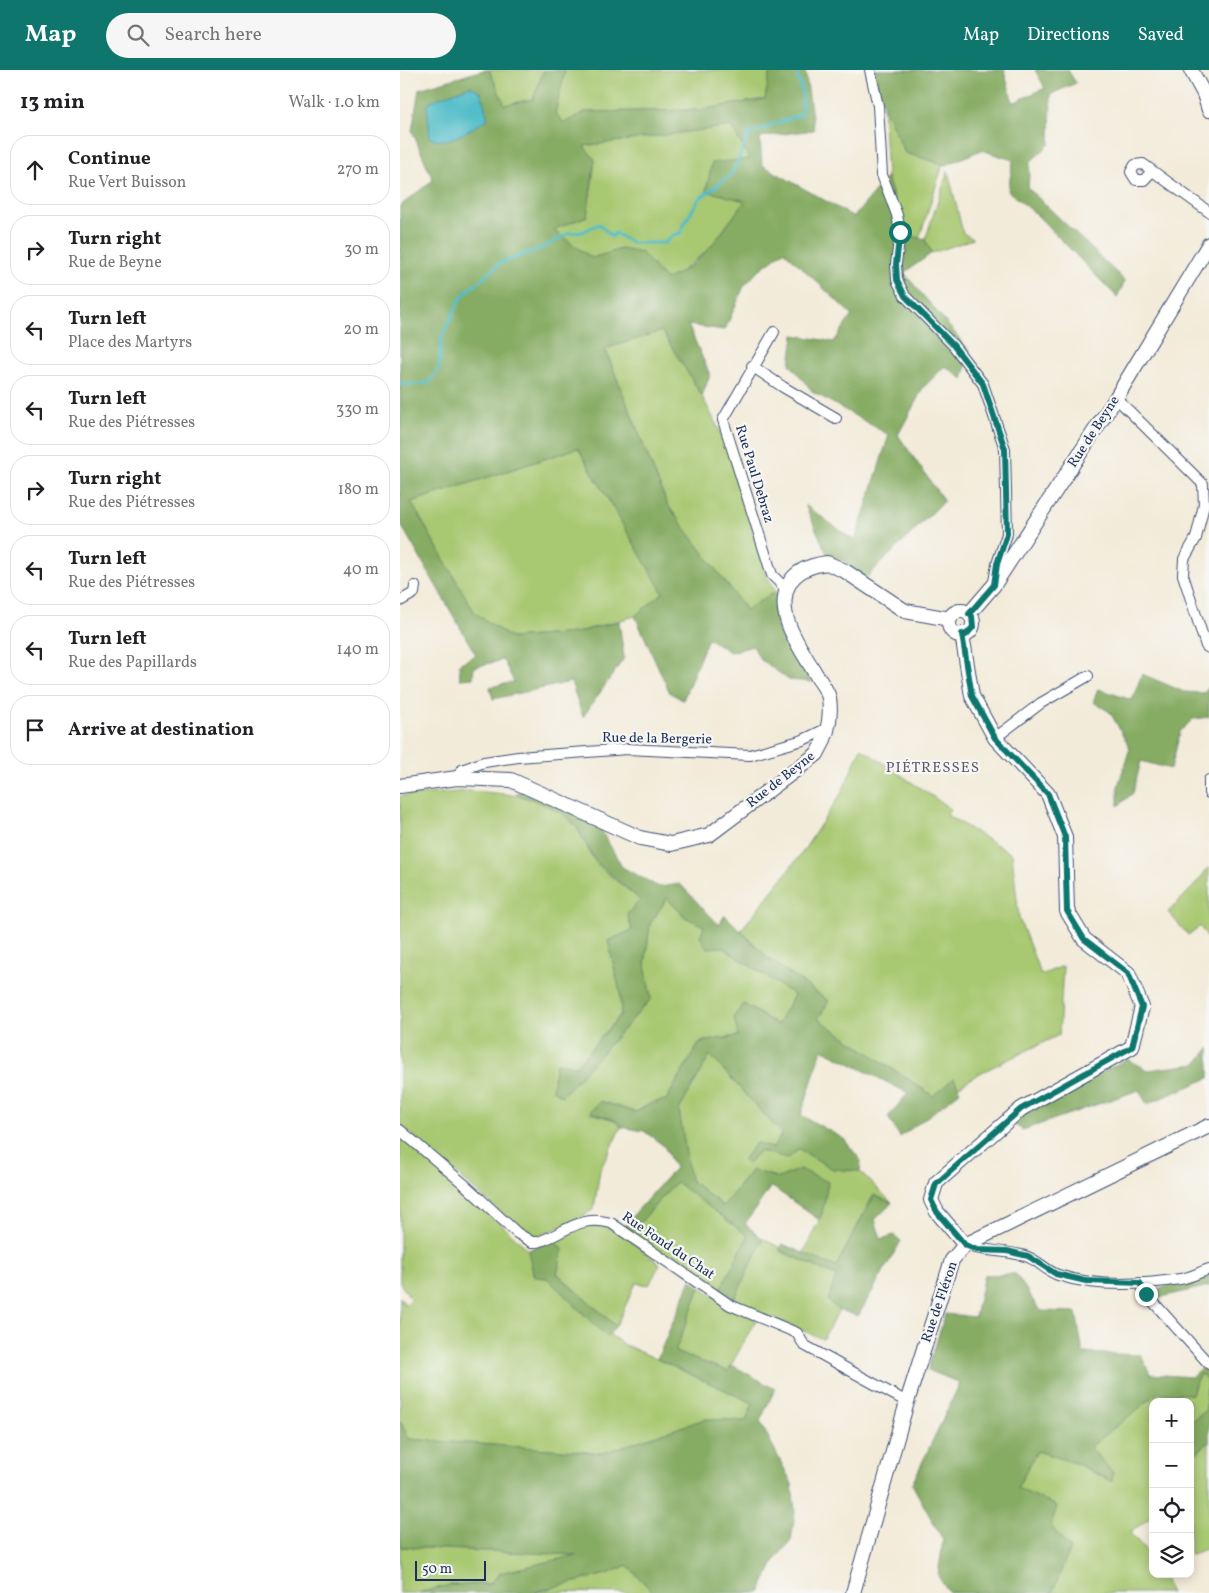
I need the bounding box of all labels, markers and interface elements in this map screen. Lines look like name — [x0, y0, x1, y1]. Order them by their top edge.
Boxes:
search box — [106, 13, 456, 58]
text: Map — [25, 18, 76, 52]
icon: search — [124, 21, 152, 49]
text: Search here — [164, 22, 262, 48]
text: Map — [963, 23, 999, 48]
text: Directions — [1027, 23, 1110, 48]
text: Saved — [1138, 23, 1184, 48]
text: 13 min — [20, 88, 85, 117]
text: Walk · 1.0 km — [288, 92, 380, 114]
text: Continue — [68, 146, 151, 172]
icon: ahead — [21, 156, 49, 184]
text: 270 m — [337, 159, 379, 181]
text: Rue Vert Buisson — [68, 172, 186, 194]
route start — [889, 221, 912, 244]
text: Turn right — [68, 226, 161, 252]
icon: right — [21, 236, 49, 264]
text: 30 m — [344, 239, 379, 261]
text: Rue de Beyne — [68, 252, 162, 274]
text: Turn left — [68, 306, 147, 332]
icon: left — [21, 316, 49, 344]
text: 20 m — [344, 319, 379, 341]
text: Place des Martyrs — [68, 332, 192, 354]
text: Turn left — [68, 386, 147, 412]
street label: Rue de Beyne — [1064, 392, 1125, 472]
icon: left — [21, 396, 49, 424]
text: 330 m — [336, 399, 379, 421]
text: Rue des Piétresses — [68, 412, 195, 434]
street label: Rue Paul Debraz — [730, 423, 778, 525]
text: Turn right — [68, 466, 161, 492]
icon: right — [21, 476, 49, 504]
text: 180 m — [338, 479, 379, 501]
text: Rue des Piétresses — [68, 492, 195, 514]
text: Turn left — [68, 546, 147, 572]
icon: left — [21, 556, 49, 584]
text: 40 m — [343, 559, 379, 581]
text: Rue des Piétresses — [68, 572, 195, 594]
text: Turn left — [68, 626, 147, 652]
icon: left — [21, 636, 49, 664]
text: 140 m — [337, 639, 379, 661]
text: Rue des Papillards — [68, 652, 197, 674]
icon: arrive — [21, 716, 49, 744]
text: Arrive at destination — [68, 717, 254, 743]
street label: Rue de la Bergerie — [602, 729, 712, 749]
street label: Rue de Beyne — [743, 747, 819, 813]
district label: PIÉTRESSES — [886, 758, 980, 779]
street label: Rue Fond du Chat — [618, 1208, 718, 1284]
street label: Rue de Fléron — [917, 1259, 963, 1345]
route end — [1135, 1283, 1158, 1306]
map controls — [1149, 1398, 1194, 1578]
button: + — [1149, 1398, 1194, 1443]
button: − — [1149, 1443, 1194, 1488]
button: locate — [1149, 1488, 1194, 1533]
button: layers — [1149, 1533, 1194, 1578]
scale bar — [415, 1558, 486, 1581]
text: 50 m — [422, 1560, 452, 1579]

